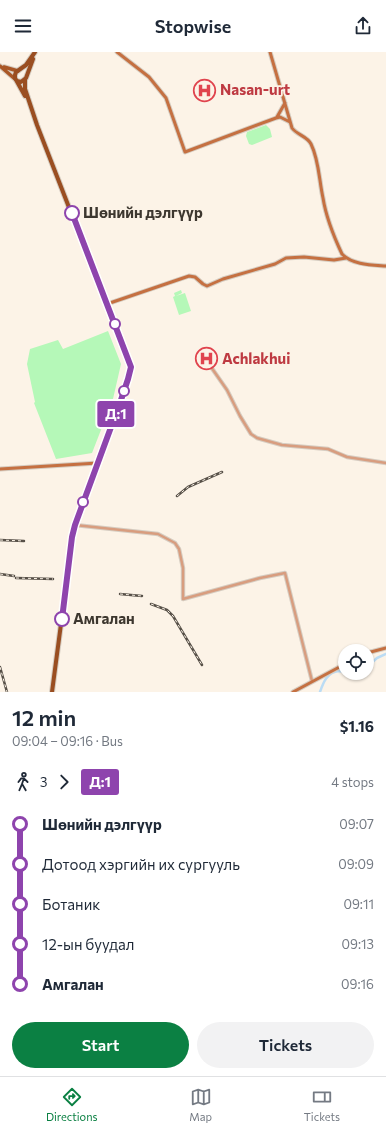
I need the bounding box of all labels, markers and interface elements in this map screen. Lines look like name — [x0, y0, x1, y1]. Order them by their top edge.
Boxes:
icon: menu — [12, 15, 34, 37]
text: Stopwise — [155, 15, 231, 37]
icon: share — [352, 15, 374, 37]
hospital icon: Nasan-urt — [191, 77, 217, 103]
place label: Nasan-urt — [220, 80, 290, 98]
place label: Шөнийн дэлгүүр — [83, 203, 203, 221]
marker: Шөнийн дэлгүүр — [64, 205, 80, 221]
unlabelled marker — [109, 318, 121, 330]
hospital icon: Achlakhui — [194, 346, 220, 372]
place label: Achlakhui — [222, 349, 290, 367]
unlabelled marker — [118, 385, 130, 397]
line badge: Д:1 — [93, 401, 139, 427]
text: Д:1 — [105, 405, 127, 422]
unlabelled marker — [77, 496, 89, 508]
place label: Амгалан — [73, 609, 135, 627]
marker: Амгалан — [54, 611, 70, 627]
map controls — [338, 644, 374, 680]
button: locate — [338, 644, 374, 680]
text: 12 min — [12, 704, 76, 731]
text: $1.16 — [340, 717, 374, 735]
text: 09:04 – 09:16 · Bus — [12, 733, 123, 749]
icon: walk — [12, 771, 34, 793]
icon: forward — [53, 771, 75, 793]
text: Д:1 — [89, 773, 111, 790]
text: 3 — [40, 774, 47, 790]
text: 4 stops — [331, 774, 374, 790]
text: Шөнийн дэлгүүр — [42, 815, 162, 833]
text: 09:07 — [339, 816, 374, 832]
text: Дотоод хэргийн их сургууль — [42, 855, 240, 873]
text: 09:09 — [338, 856, 374, 872]
text: Ботаник — [42, 895, 100, 913]
text: 09:11 — [343, 896, 374, 912]
text: 12-ын буудал — [42, 935, 134, 953]
text: 09:13 — [342, 936, 374, 952]
text: Амгалан — [42, 975, 104, 993]
text: 09:16 — [341, 976, 374, 992]
button: Start — [12, 1022, 189, 1068]
button: Tickets — [197, 1022, 374, 1068]
tab: Directions — [46, 1086, 98, 1123]
tab: Map — [189, 1086, 212, 1123]
tab: Tickets — [304, 1086, 340, 1123]

